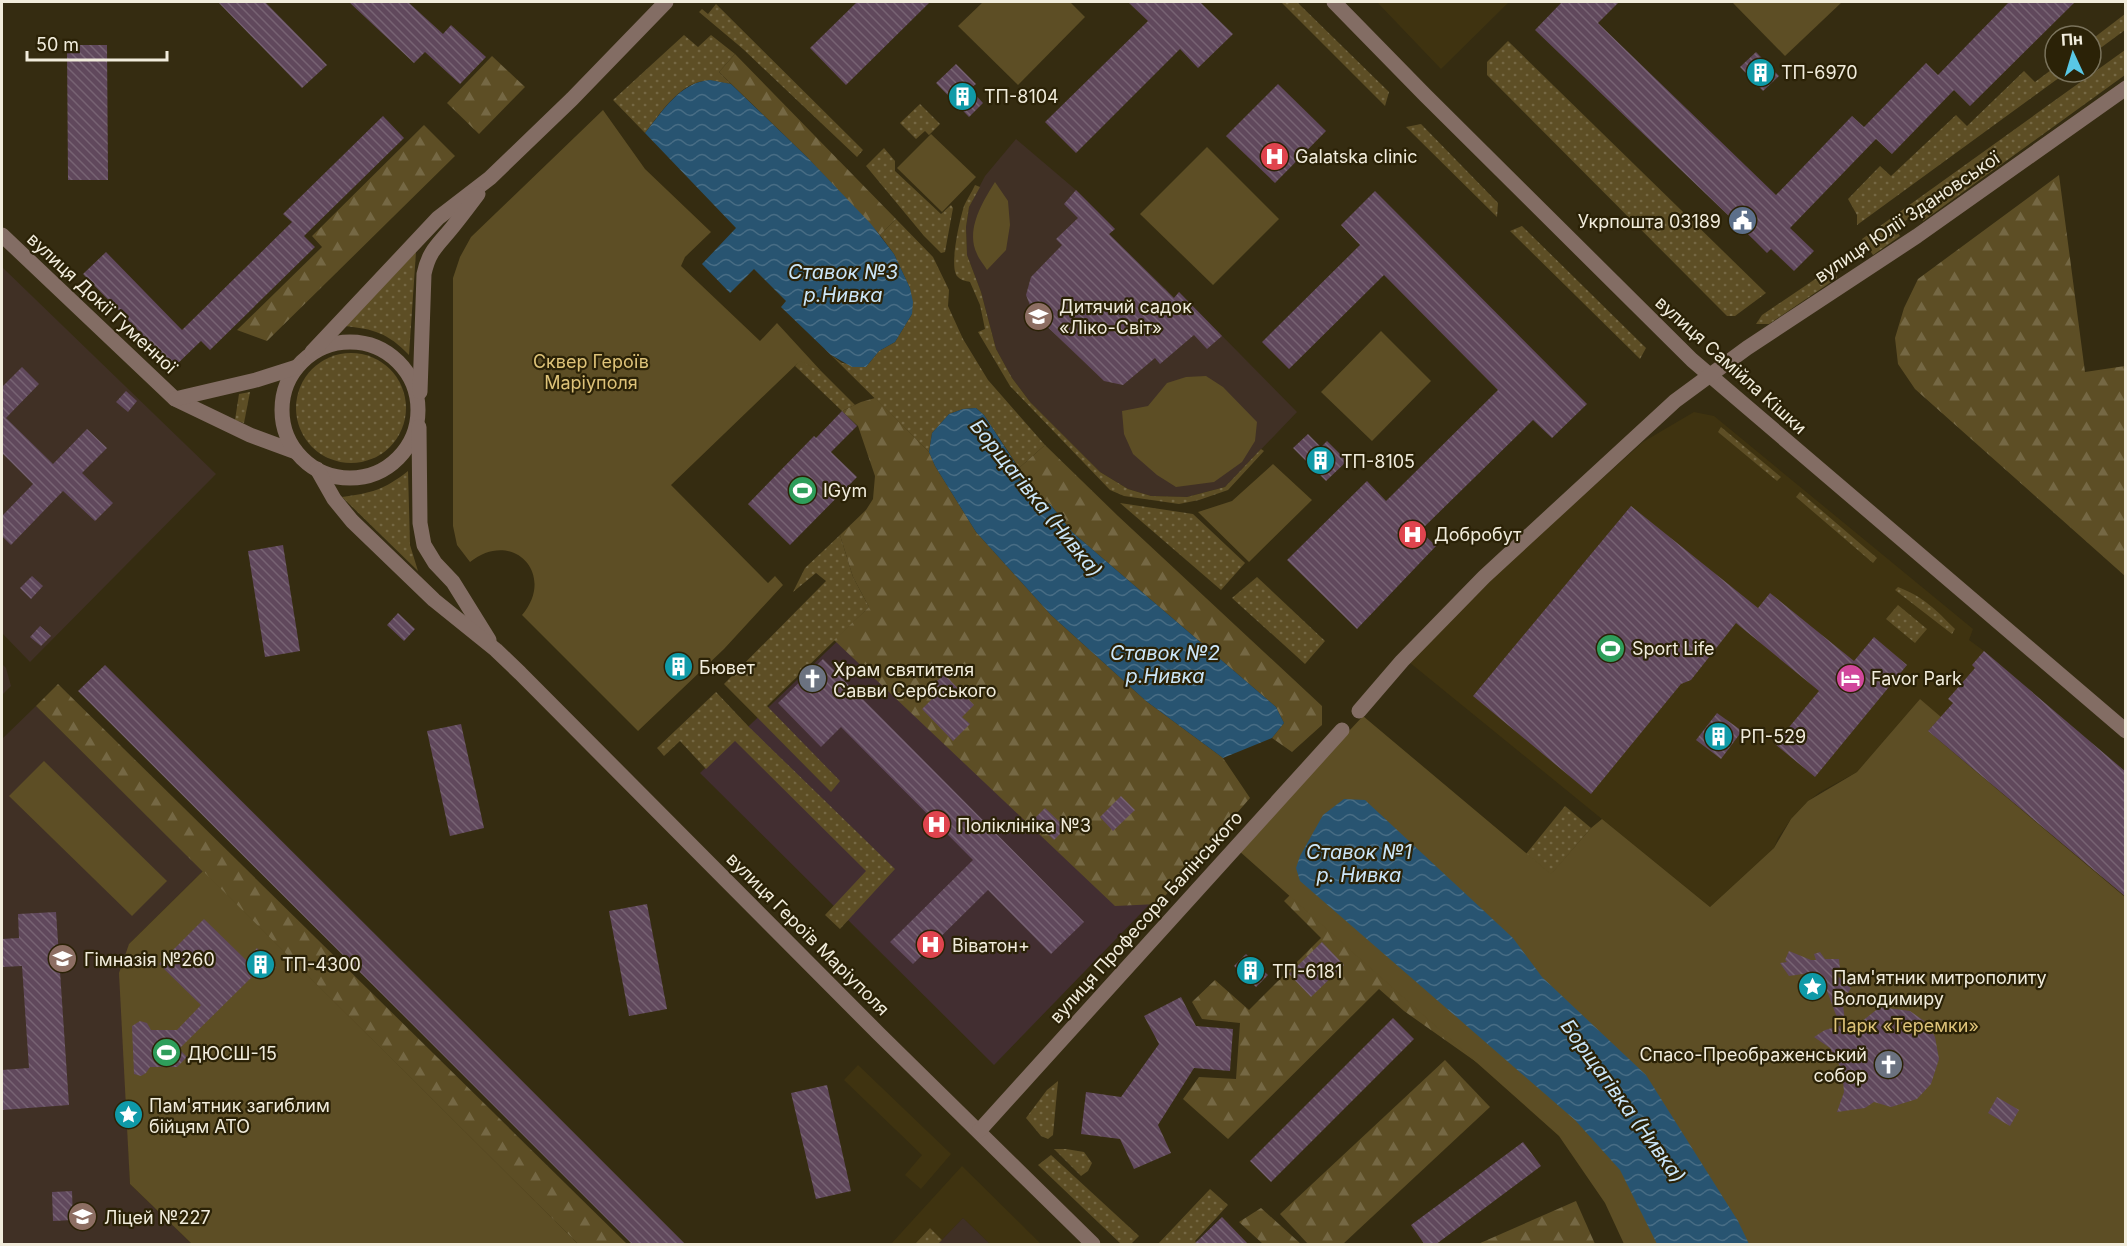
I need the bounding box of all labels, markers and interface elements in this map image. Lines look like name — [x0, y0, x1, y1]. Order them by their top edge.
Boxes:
scale bar — [27, 24, 166, 62]
north arrow — [2043, 24, 2103, 84]
text: Пн — [2060, 28, 2084, 50]
text: 50 m — [36, 34, 79, 55]
building icon: ТП-6970 — [1744, 56, 1776, 88]
place label: ТП-6970 — [1781, 62, 1858, 83]
building icon: ТП-8104 — [947, 80, 979, 112]
place label: ТП-8104 — [984, 86, 1059, 107]
hospital icon: Galatska clinic — [1258, 140, 1290, 172]
place label: Galatska clinic — [1295, 146, 1418, 167]
street label: вулиця Юлії Здановської — [1811, 146, 2005, 287]
public building icon: Укрпошта 03189 — [1726, 205, 1758, 237]
place label: Укрпошта 03189 — [1578, 211, 1721, 232]
street label: вулиця Докії Гуменної — [23, 228, 182, 379]
water label: Ставок №3 р.Нивка — [788, 260, 898, 307]
street label: вулиця Самійла Кішки — [1651, 292, 1811, 438]
place label: Дитячий садок «Ліко-Світ» — [1059, 296, 1192, 338]
school or university icon: Дитячий садок «Ліко-Світ» — [1022, 300, 1054, 332]
park label: Сквер Героїв Маріуполя — [533, 351, 649, 393]
water label: Борщагівка (Нивка) — [965, 414, 1107, 582]
building icon: ТП-8105 — [1304, 445, 1336, 477]
place label: ТП-8105 — [1341, 451, 1415, 472]
sports icon: IGym — [786, 474, 818, 506]
place label: IGym — [823, 480, 867, 501]
hospital icon: Добробут — [1397, 518, 1429, 550]
place label: Добробут — [1434, 524, 1522, 545]
sports icon: Sport Life — [1595, 632, 1627, 664]
place label: Sport Life — [1632, 638, 1715, 659]
water label: Ставок №2 р.Нивка — [1110, 641, 1220, 688]
building icon: Бювет — [662, 651, 694, 683]
place label: Бювет — [699, 657, 755, 678]
place label: Храм святителя Савви Сербського — [833, 659, 996, 701]
hotel icon: Favor Park — [1834, 662, 1866, 694]
church icon: Храм святителя Савви Сербського — [796, 663, 828, 695]
place label: Favor Park — [1871, 668, 1962, 689]
building icon: РП-529 — [1703, 720, 1735, 752]
place label: РП-529 — [1740, 726, 1806, 747]
street label: вулиця Професора Балінського — [1045, 807, 1247, 1027]
hospital icon: Поліклініка №3 — [920, 809, 952, 841]
place label: Поліклініка №3 — [957, 815, 1091, 836]
water label: Ставок №1 р. Нивка — [1306, 840, 1412, 887]
street label: вулиця Героїв Маріуполя — [722, 848, 894, 1020]
hospital icon: Віватон+ — [915, 929, 947, 961]
place label: Віватон+ — [952, 935, 1030, 956]
school or university icon: Гімназія №260 — [47, 943, 79, 975]
building icon: ТП-4300 — [245, 948, 277, 980]
place label: Гімназія №260 — [84, 949, 215, 970]
place label: ТП-4300 — [282, 954, 361, 975]
building icon: ТП-6181 — [1235, 955, 1267, 987]
place label: ТП-6181 — [1272, 961, 1342, 982]
place label: Пам'ятник митрополиту Володимиру — [1833, 967, 2047, 1009]
place icon: Пам'ятник митрополиту Володимиру — [1796, 971, 1828, 1003]
water label: Борщагівка (Нивка) — [1556, 1015, 1690, 1187]
park label: Парк «Теремки» — [1833, 1015, 1979, 1036]
sports icon: ДЮСШ-15 — [150, 1037, 182, 1069]
place label: ДЮСШ-15 — [187, 1043, 277, 1064]
place label: Спасо-Преображенський собор — [1639, 1044, 1867, 1086]
church icon: Спасо-Преображенський собор — [1872, 1048, 1904, 1080]
place label: Пам'ятник загиблим бійцям АТО — [149, 1095, 330, 1137]
place icon: Пам'ятник загиблим бійцям АТО — [112, 1099, 144, 1131]
school or university icon: Ліцей №227 — [67, 1201, 99, 1233]
place label: Ліцей №227 — [104, 1207, 211, 1228]

